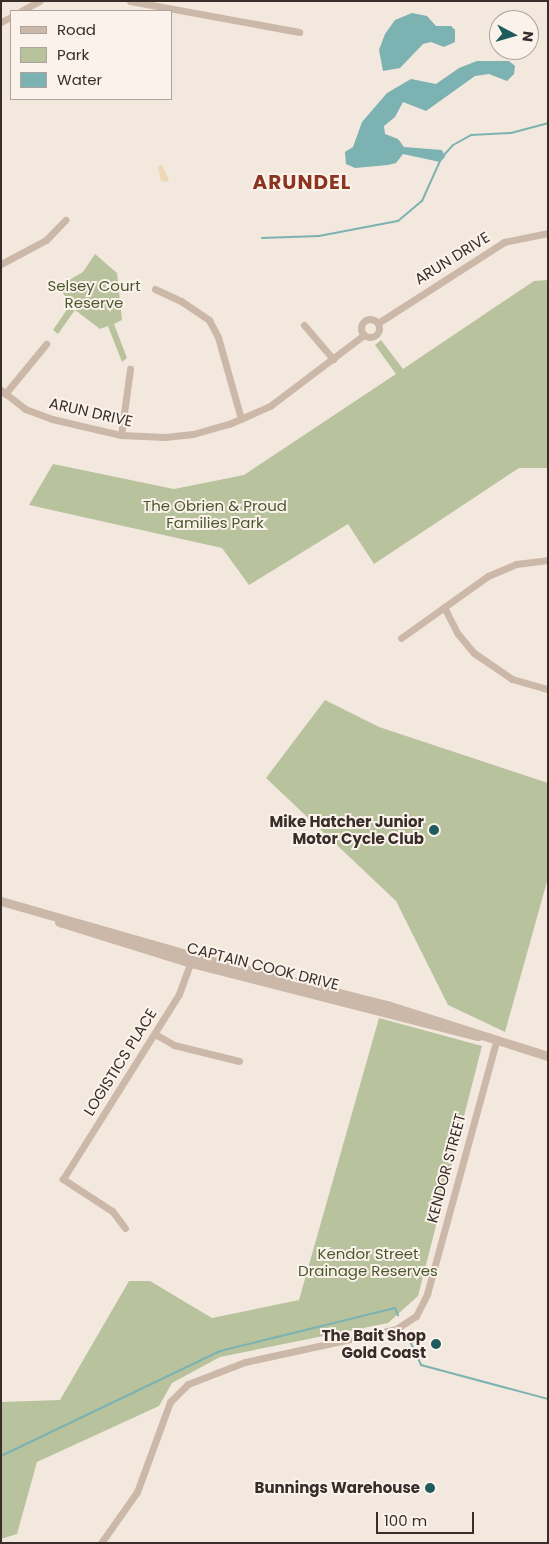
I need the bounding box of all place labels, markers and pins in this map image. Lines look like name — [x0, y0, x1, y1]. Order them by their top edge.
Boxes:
place label: Mike Hatcher Junior Motor Cycle Club — [270, 812, 424, 847]
marker: Mike Hatcher Junior Motor Cycle Club — [428, 824, 440, 836]
place label: The Bait Shop Gold Coast — [322, 1326, 426, 1361]
marker: The Bait Shop Gold Coast — [430, 1338, 442, 1350]
place label: Bunnings Warehouse — [255, 1479, 420, 1497]
marker: Bunnings Warehouse — [424, 1482, 436, 1494]

